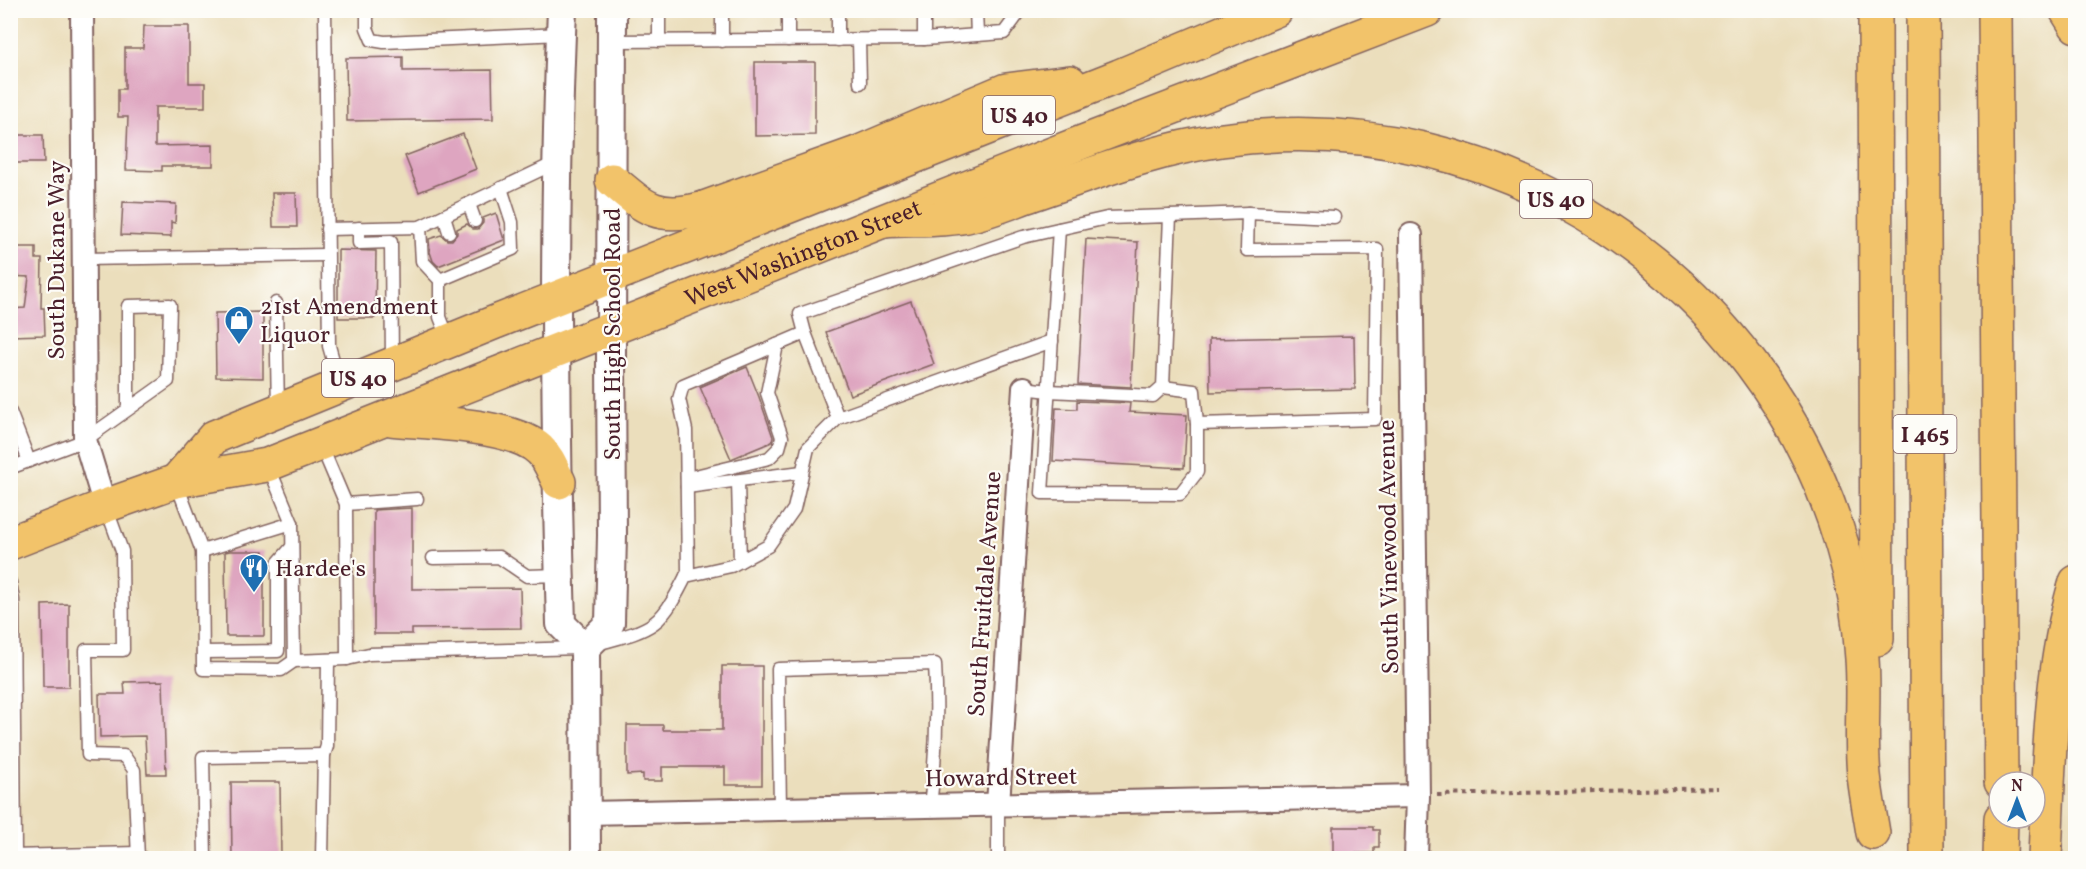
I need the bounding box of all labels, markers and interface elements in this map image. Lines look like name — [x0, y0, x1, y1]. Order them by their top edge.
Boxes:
road number: US 40 — [983, 96, 1055, 134]
street label: South Dukane Way — [41, 160, 75, 360]
road number: US 40 — [1520, 180, 1592, 218]
street label: West Washington Street — [680, 192, 927, 317]
street label: South High School Road — [597, 208, 631, 460]
place label: 21st Amendment Liquor — [260, 291, 438, 353]
shop icon: 21st Amendment Liquor — [223, 304, 255, 346]
road number: US 40 — [322, 359, 394, 397]
road number: I 465 — [1894, 415, 1956, 453]
street label: South Vinewood Avenue — [1371, 419, 1409, 675]
street label: South Fruitdale Avenue — [960, 470, 1012, 718]
restaurant icon: Hardee's — [238, 552, 270, 594]
place label: Hardee's — [275, 553, 366, 587]
street label: Howard Street — [925, 761, 1078, 797]
north arrow — [1987, 770, 2047, 830]
text: N — [2011, 776, 2023, 798]

